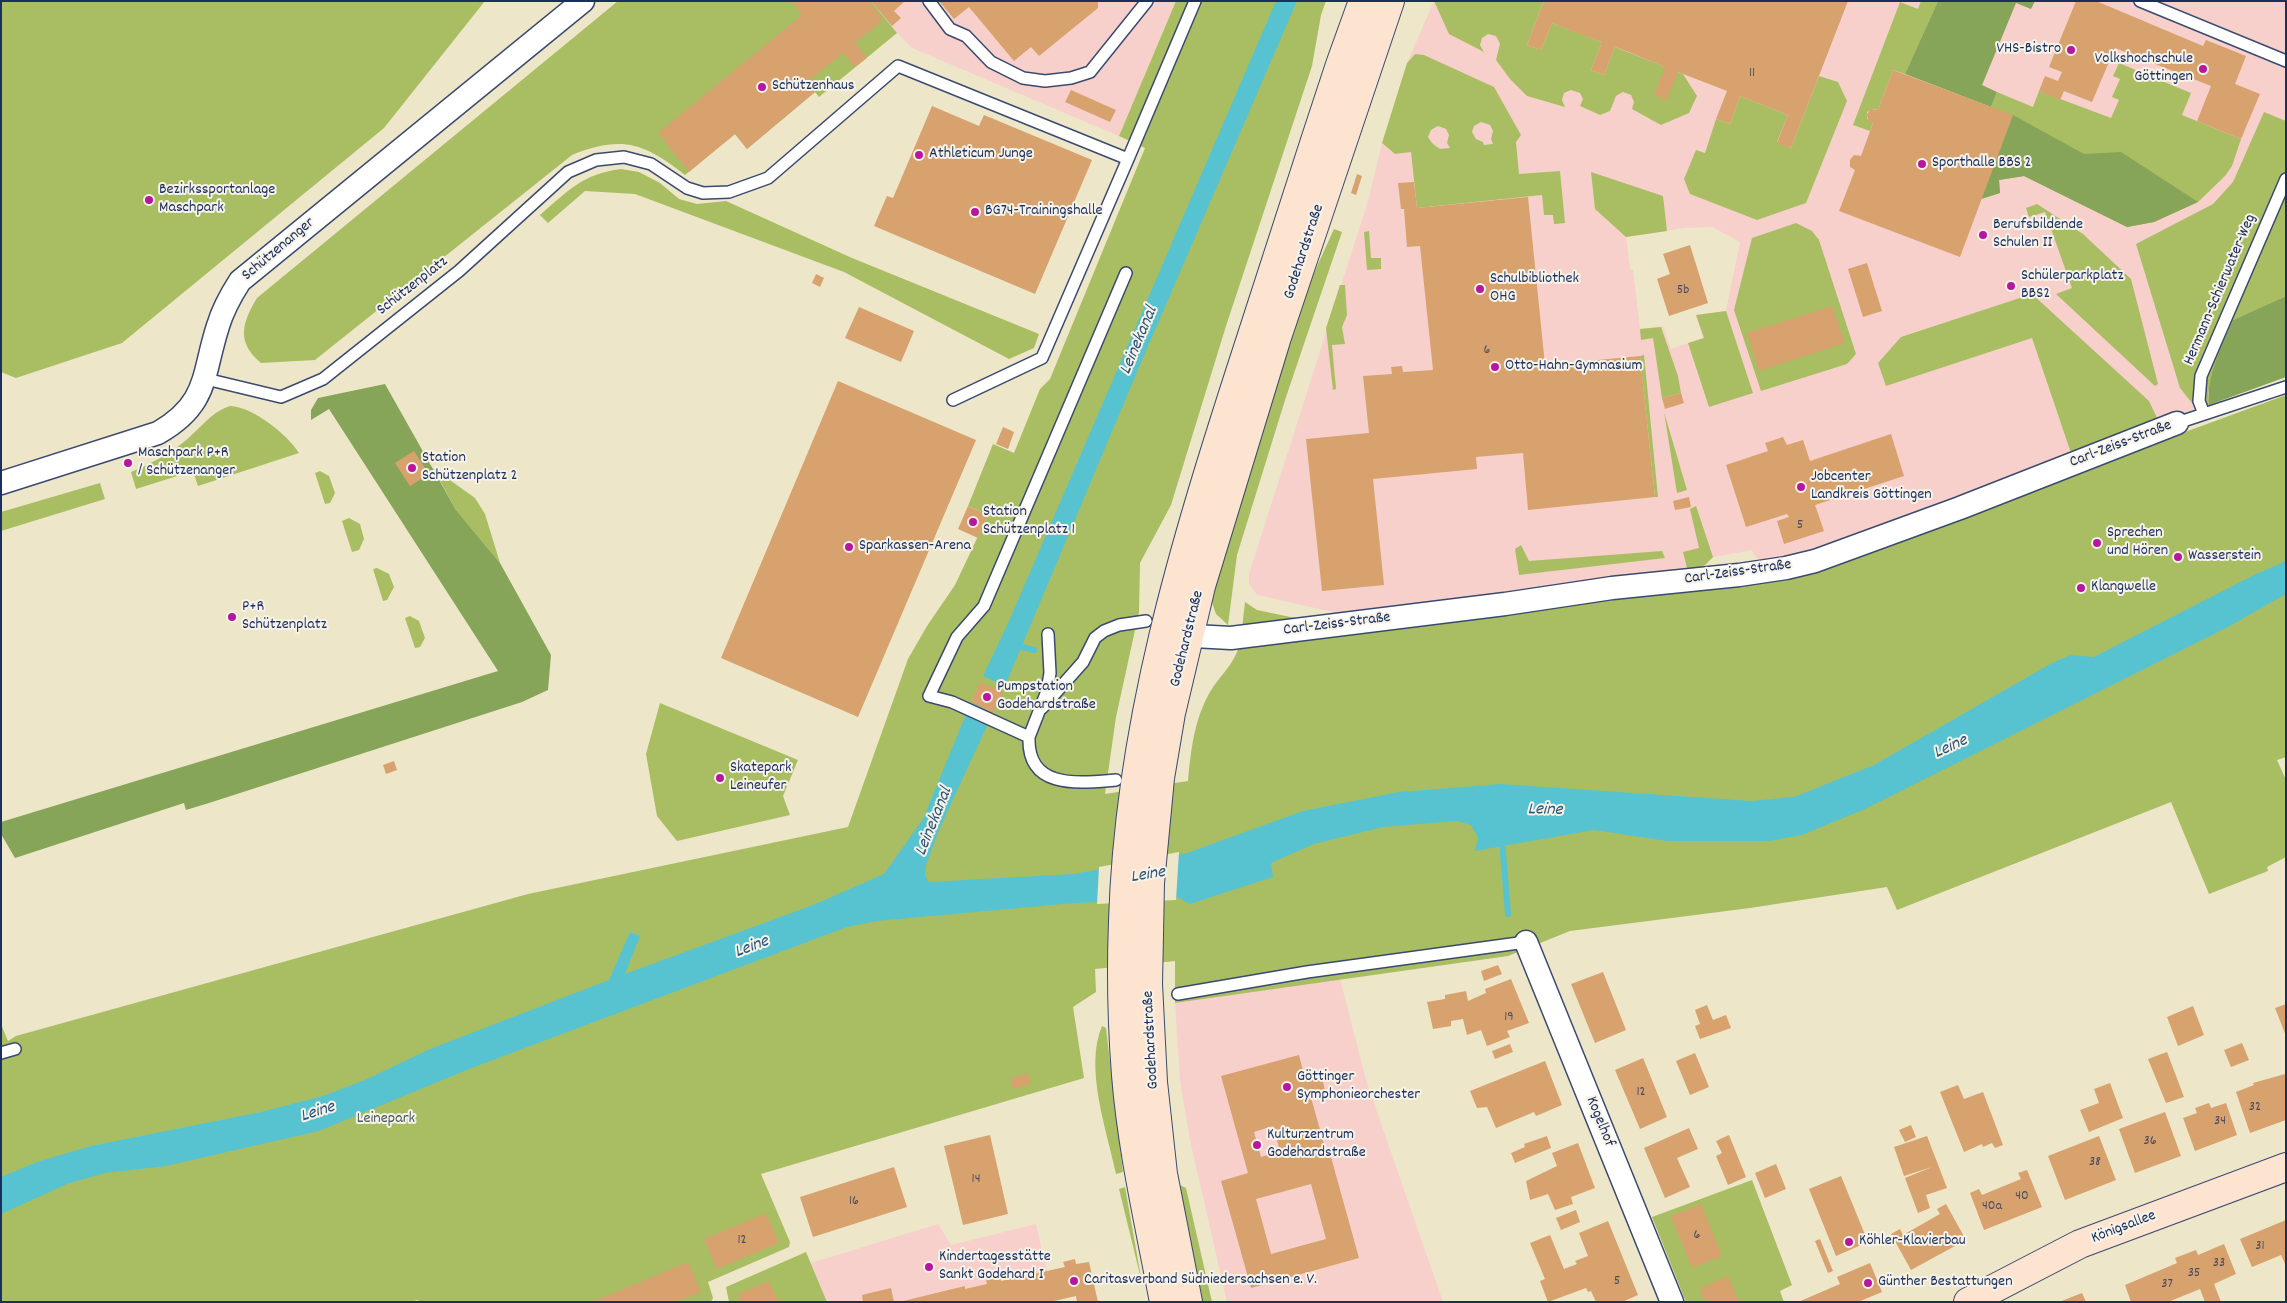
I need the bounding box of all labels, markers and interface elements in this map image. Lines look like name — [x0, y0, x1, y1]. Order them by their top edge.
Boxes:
place label: VHS-Bistro — [1996, 40, 2061, 60]
marker: VHS-Bistro — [2065, 44, 2077, 56]
place label: Volkshochschule Göttingen — [2095, 50, 2193, 88]
marker: Volkshochschule Göttingen — [2197, 63, 2209, 75]
house number: 11 — [1749, 66, 1755, 82]
place label: Schützenhaus — [772, 77, 855, 97]
marker: Schützenhaus — [756, 81, 768, 93]
place label: Athleticum Junge — [929, 145, 1033, 165]
marker: Athleticum Junge — [913, 149, 925, 161]
place label: Sporthalle BBS 2 — [1932, 154, 2031, 174]
marker: Sporthalle BBS 2 — [1916, 158, 1928, 170]
place label: Bezirkssportanlage Maschpark — [159, 181, 275, 219]
marker: Bezirkssportanlage Maschpark — [143, 194, 155, 206]
place label: BG74-Trainingshalle — [985, 202, 1103, 222]
street label: Godehardstraße — [1281, 202, 1329, 302]
marker: BG74-Trainingshalle — [969, 206, 981, 218]
street label: Hermann-Schierwater-Weg — [2181, 212, 2261, 368]
street label: Schützenanger — [239, 214, 319, 286]
place label: Berufsbildende Schulen II — [1993, 216, 2083, 254]
marker: Berufsbildende Schulen II — [1977, 229, 1989, 241]
street label: Schützenplatz — [374, 253, 452, 321]
place label: Schülerparkplatz BBS2 — [2021, 267, 2124, 305]
place label: Schulbibliothek OHG — [1490, 270, 1579, 308]
marker: Schülerparkplatz BBS2 — [2005, 280, 2017, 292]
marker: Schulbibliothek OHG — [1474, 283, 1486, 295]
house number: 5b — [1677, 283, 1689, 299]
water label: Leinekanal — [1116, 304, 1164, 378]
house number: 6 — [1484, 343, 1490, 359]
place label: Otto-Hahn-Gymnasium — [1505, 357, 1642, 377]
marker: Otto-Hahn-Gymnasium — [1489, 361, 1501, 373]
street label: Carl-Zeiss-Straße — [2067, 417, 2175, 473]
place label: Maschpark P+R / Schützenanger — [138, 444, 235, 482]
place label: Station Schützenplatz 2 — [422, 449, 517, 487]
marker: Maschpark P+R / Schützenanger — [122, 457, 134, 469]
marker: Station Schützenplatz 2 — [406, 462, 418, 474]
place label: Jobcenter Landkreis Göttingen — [1811, 468, 1932, 506]
marker: Jobcenter Landkreis Göttingen — [1795, 481, 1807, 493]
place label: Station Schützenplatz 1 — [983, 503, 1075, 541]
marker: Station Schützenplatz 1 — [967, 516, 979, 528]
house number: 5 — [1797, 518, 1803, 534]
place label: Sprechen und Hören — [2107, 524, 2168, 562]
place label: Sparkassen-Arena — [859, 537, 971, 557]
marker: Sprechen und Hören — [2091, 537, 2103, 549]
marker: Sparkassen-Arena — [843, 541, 855, 553]
place label: Wasserstein — [2188, 547, 2261, 567]
marker: Wasserstein — [2172, 551, 2184, 563]
street label: Carl-Zeiss-Straße — [1683, 556, 1793, 590]
place label: Klangwelle — [2091, 578, 2156, 598]
marker: Klangwelle — [2075, 582, 2087, 594]
street label: Godehardstraße — [1167, 589, 1209, 689]
place label: P+R Schützenplatz — [242, 598, 327, 636]
street label: Carl-Zeiss-Straße — [1282, 609, 1392, 641]
marker: P+R Schützenplatz — [226, 611, 238, 623]
place label: Pumpstation Godehardstraße — [997, 678, 1096, 716]
marker: Pumpstation Godehardstraße — [981, 691, 993, 703]
water label: Leine — [1931, 731, 1971, 765]
place label: Skatepark Leineufer — [730, 759, 791, 797]
marker: Skatepark Leineufer — [714, 772, 726, 784]
water label: Leinekanal — [912, 785, 958, 859]
water label: Leine — [1527, 800, 1563, 822]
water label: Leine — [1129, 863, 1167, 889]
water label: Leine — [732, 932, 772, 964]
street label: Godehardstraße — [1140, 990, 1164, 1090]
house number: 19 — [1504, 1010, 1514, 1026]
place label: Göttinger Symphonieorchester — [1297, 1068, 1420, 1106]
marker: Göttinger Symphonieorchester — [1281, 1081, 1293, 1093]
house number: 12 — [1636, 1085, 1646, 1101]
street label: Kogelhof — [1580, 1094, 1618, 1150]
water label: Leine — [298, 1097, 338, 1129]
house number: 32 — [2249, 1100, 2261, 1116]
park label: Leinepark — [357, 1110, 415, 1130]
house number: 34 — [2214, 1114, 2226, 1130]
place label: Kulturzentrum Godehardstraße — [1267, 1126, 1366, 1164]
house number: 36 — [2143, 1134, 2157, 1150]
marker: Kulturzentrum Godehardstraße — [1251, 1139, 1263, 1151]
house number: 38 — [2089, 1155, 2101, 1171]
house number: 14 — [972, 1172, 980, 1188]
house number: 40 — [2015, 1189, 2029, 1205]
house number: 16 — [849, 1194, 859, 1210]
house number: 40a — [1982, 1199, 2002, 1215]
street label: Königsallee — [2089, 1207, 2159, 1249]
house number: 6 — [1694, 1228, 1700, 1244]
place label: Köhler-Klavierbau — [1859, 1232, 1966, 1252]
house number: 12 — [737, 1233, 747, 1249]
marker: Köhler-Klavierbau — [1843, 1236, 1855, 1248]
house number: 31 — [2255, 1239, 2265, 1255]
place label: Kindertagesstätte Sankt Godehard I — [939, 1248, 1051, 1286]
house number: 33 — [2213, 1256, 2225, 1272]
marker: Kindertagesstätte Sankt Godehard I — [923, 1261, 935, 1273]
house number: 35 — [2188, 1266, 2200, 1282]
place label: Caritasverband Südniedersachsen e. V. — [1084, 1271, 1317, 1291]
place label: Günther Bestattungen — [1878, 1273, 2013, 1293]
house number: 5 — [1614, 1274, 1620, 1290]
marker: Caritasverband Südniedersachsen e. V. — [1068, 1275, 1080, 1287]
marker: Günther Bestattungen — [1862, 1277, 1874, 1289]
house number: 37 — [2161, 1277, 2173, 1293]

